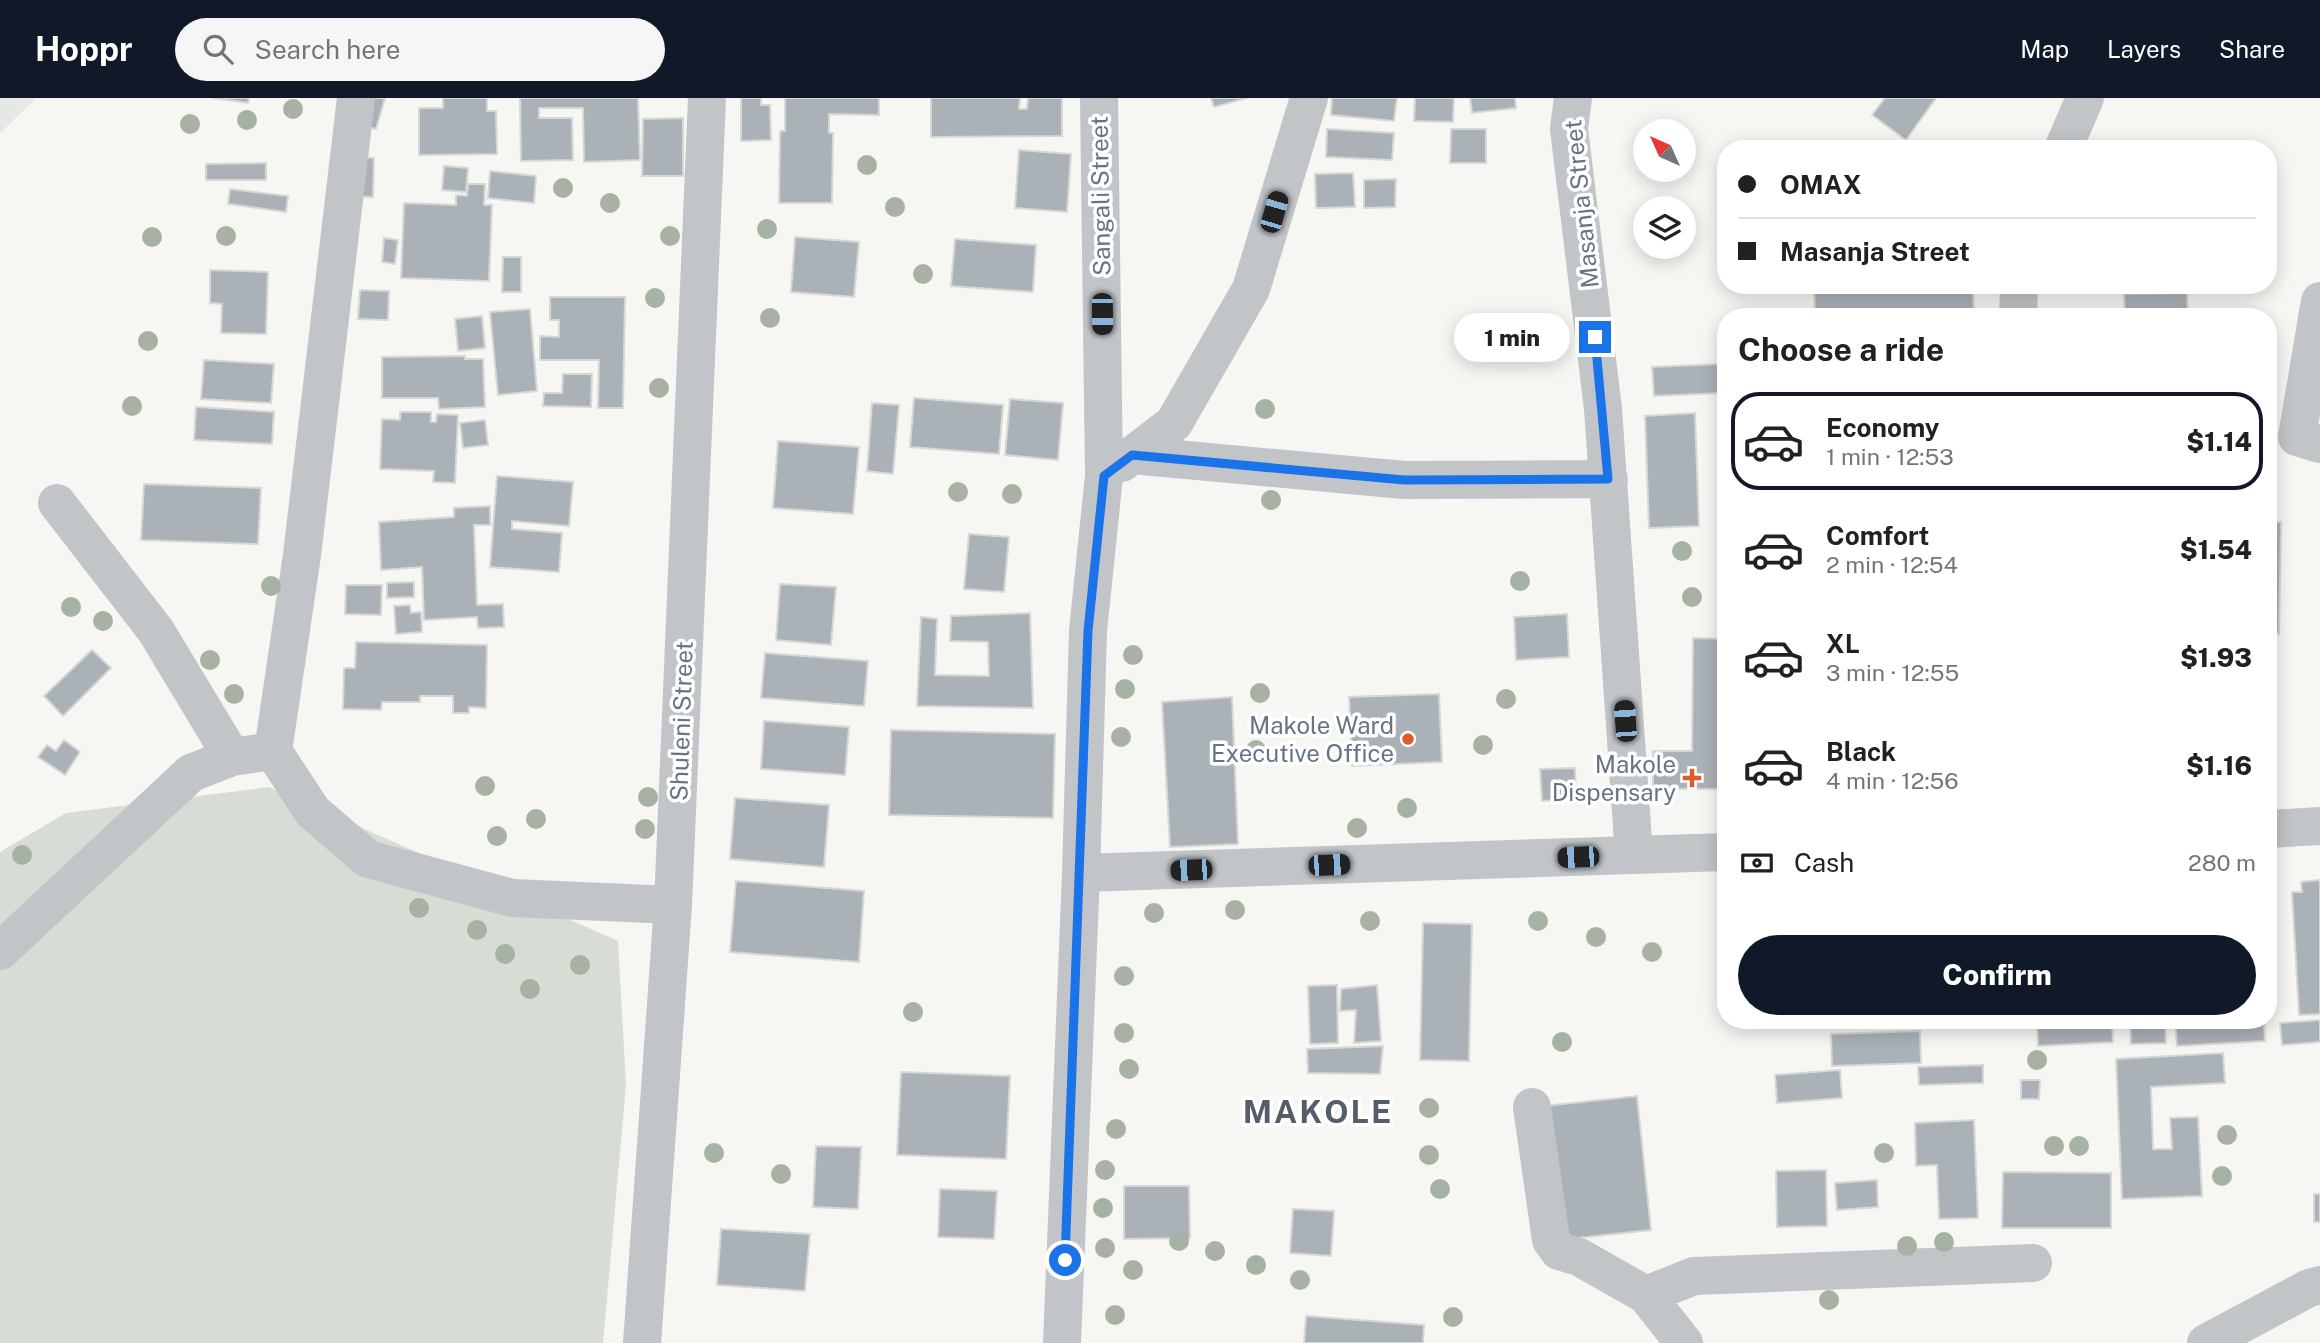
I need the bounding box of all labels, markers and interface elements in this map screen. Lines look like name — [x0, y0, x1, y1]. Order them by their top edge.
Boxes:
search box — [175, 18, 665, 81]
text: Hoppr — [35, 30, 133, 68]
icon: search — [199, 30, 237, 68]
text: Search here — [255, 34, 401, 65]
text: Map — [2020, 35, 2069, 63]
text: Layers — [2107, 35, 2181, 63]
text: Share — [2219, 35, 2285, 63]
street label: Sangali Street — [1085, 116, 1115, 276]
street label: Masanja Street — [1558, 118, 1604, 290]
north arrow — [1633, 119, 1696, 182]
map controls — [1633, 119, 1696, 259]
text: OMAX — [1780, 169, 1862, 200]
car — [1259, 189, 1290, 235]
button: layers — [1633, 196, 1696, 259]
text: Masanja Street — [1780, 236, 1970, 267]
car — [1092, 293, 1113, 335]
callout: 1 min — [1455, 313, 1570, 362]
route end — [1579, 321, 1611, 353]
text: 1 min — [1484, 324, 1540, 351]
text: Choose a ride — [1738, 331, 1944, 368]
icon: car — [1742, 410, 1805, 473]
text: Economy — [1826, 412, 1939, 443]
text: $1.14 — [2186, 426, 2252, 457]
text: 1 min · 12:53 — [1826, 443, 1954, 470]
icon: car — [1742, 518, 1805, 581]
text: Comfort — [1826, 520, 1929, 551]
text: $1.54 — [2180, 534, 2252, 565]
text: 2 min · 12:54 — [1826, 551, 1958, 578]
icon: car — [1742, 626, 1805, 689]
text: XL — [1826, 628, 1860, 659]
street label: Shuleni Street — [664, 641, 698, 801]
text: $1.93 — [2180, 642, 2252, 673]
text: 3 min · 12:55 — [1826, 659, 1959, 686]
car — [1614, 699, 1637, 743]
place label: Makole Ward Executive Office — [1211, 711, 1394, 767]
marker: Makole Ward Executive Office — [1400, 731, 1416, 747]
icon: car — [1742, 734, 1805, 797]
text: Black — [1826, 736, 1896, 767]
place label: Makole Dispensary — [1552, 750, 1676, 806]
text: $1.16 — [2186, 750, 2252, 781]
text: 4 min · 12:56 — [1826, 767, 1959, 794]
marker: Makole Dispensary — [1682, 768, 1702, 788]
icon: cash — [1738, 844, 1776, 882]
car — [1557, 846, 1600, 868]
text: Cash — [1794, 847, 1854, 878]
text: 280 m — [2188, 849, 2256, 876]
car — [1308, 854, 1351, 876]
car — [1170, 859, 1213, 881]
button: Confirm — [1738, 935, 2256, 1015]
district label: MAKOLE — [1243, 1093, 1393, 1130]
route start — [1049, 1244, 1081, 1276]

